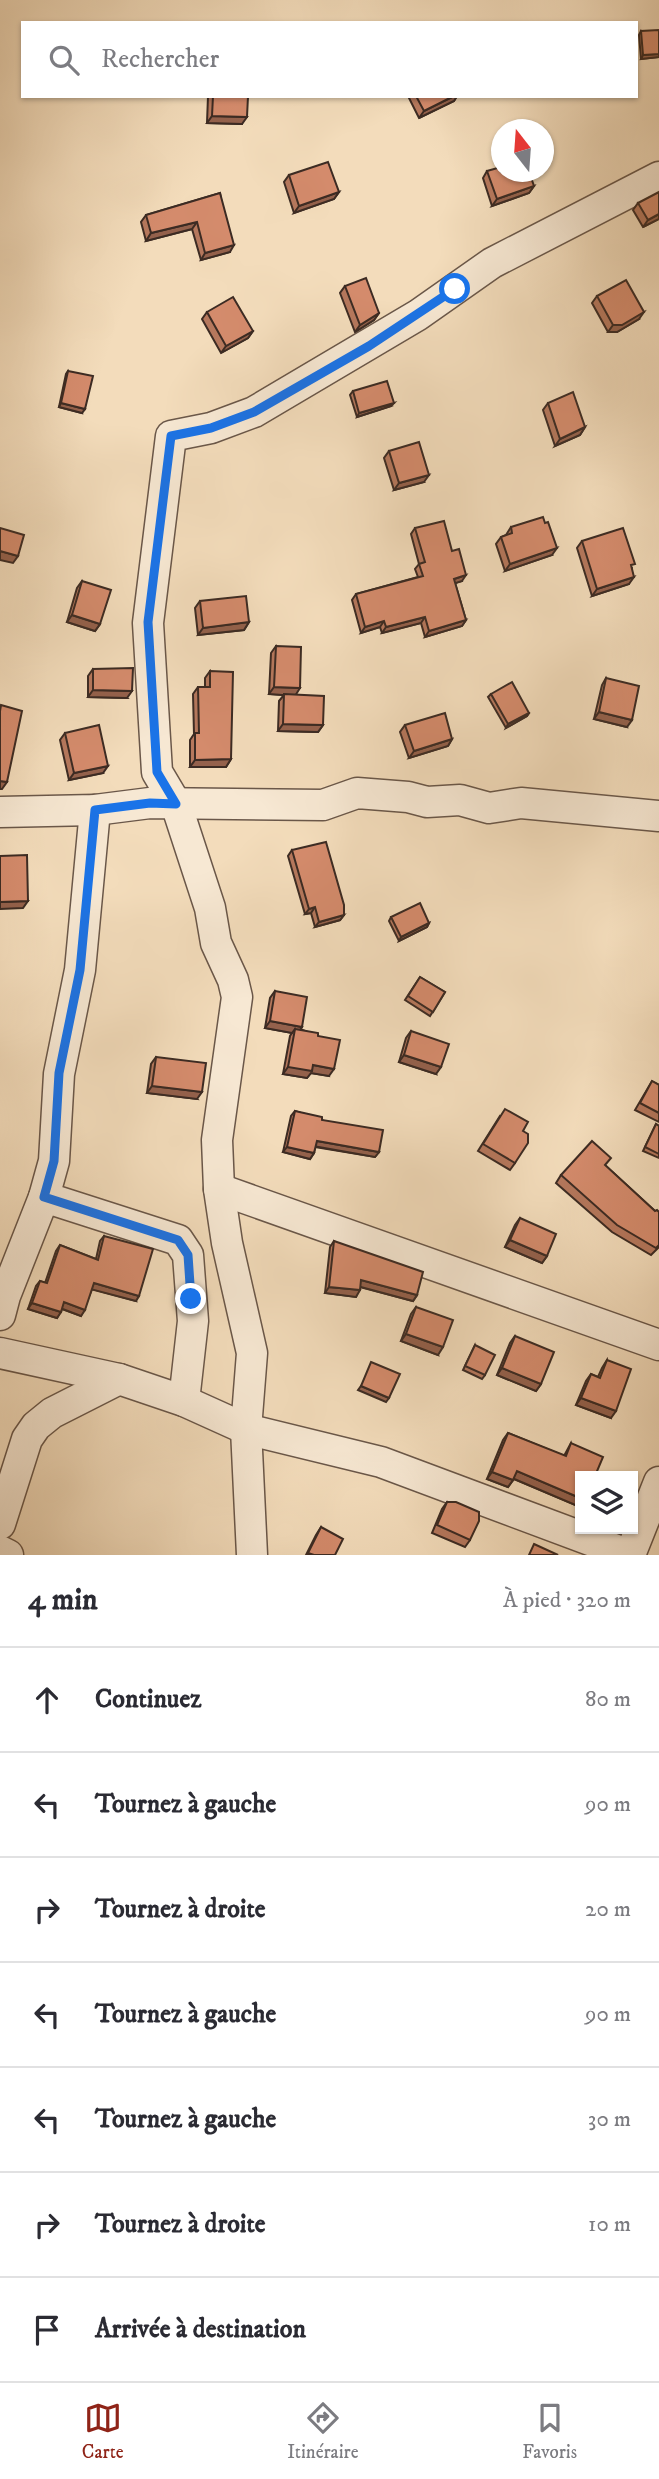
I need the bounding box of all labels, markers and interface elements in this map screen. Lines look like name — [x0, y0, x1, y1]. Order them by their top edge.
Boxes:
search box — [21, 21, 638, 98]
icon: search — [45, 41, 83, 79]
text: Rechercher — [101, 43, 219, 76]
north arrow — [491, 119, 554, 182]
route start — [439, 273, 470, 304]
route end — [175, 1283, 206, 1314]
map controls — [575, 1471, 638, 1534]
button: layers — [575, 1471, 638, 1534]
text: 4 min — [28, 1582, 98, 1619]
text: À pied · 320 m — [503, 1586, 631, 1615]
icon: ahead — [28, 1681, 66, 1719]
text: Continuez — [95, 1683, 201, 1716]
text: 80 m — [585, 1685, 631, 1714]
icon: left — [28, 1786, 66, 1824]
text: Tournez à gauche — [95, 1788, 276, 1821]
text: 90 m — [585, 1790, 631, 1819]
icon: right — [28, 1891, 66, 1929]
text: Tournez à droite — [95, 1893, 266, 1926]
text: 20 m — [585, 1895, 631, 1924]
icon: left — [28, 1996, 66, 2034]
text: Tournez à gauche — [95, 1998, 276, 2031]
text: 90 m — [585, 2000, 631, 2029]
icon: left — [28, 2101, 66, 2139]
text: Tournez à gauche — [95, 2103, 276, 2136]
text: 30 m — [588, 2105, 631, 2134]
icon: right — [28, 2206, 66, 2244]
text: Tournez à droite — [95, 2208, 266, 2241]
text: 10 m — [588, 2210, 631, 2239]
icon: arrive — [28, 2311, 66, 2349]
text: Arrivée à destination — [95, 2313, 306, 2346]
tab: Carte — [82, 2399, 124, 2464]
tab: Itinéraire — [287, 2399, 359, 2464]
tab: Favoris — [522, 2399, 577, 2464]

